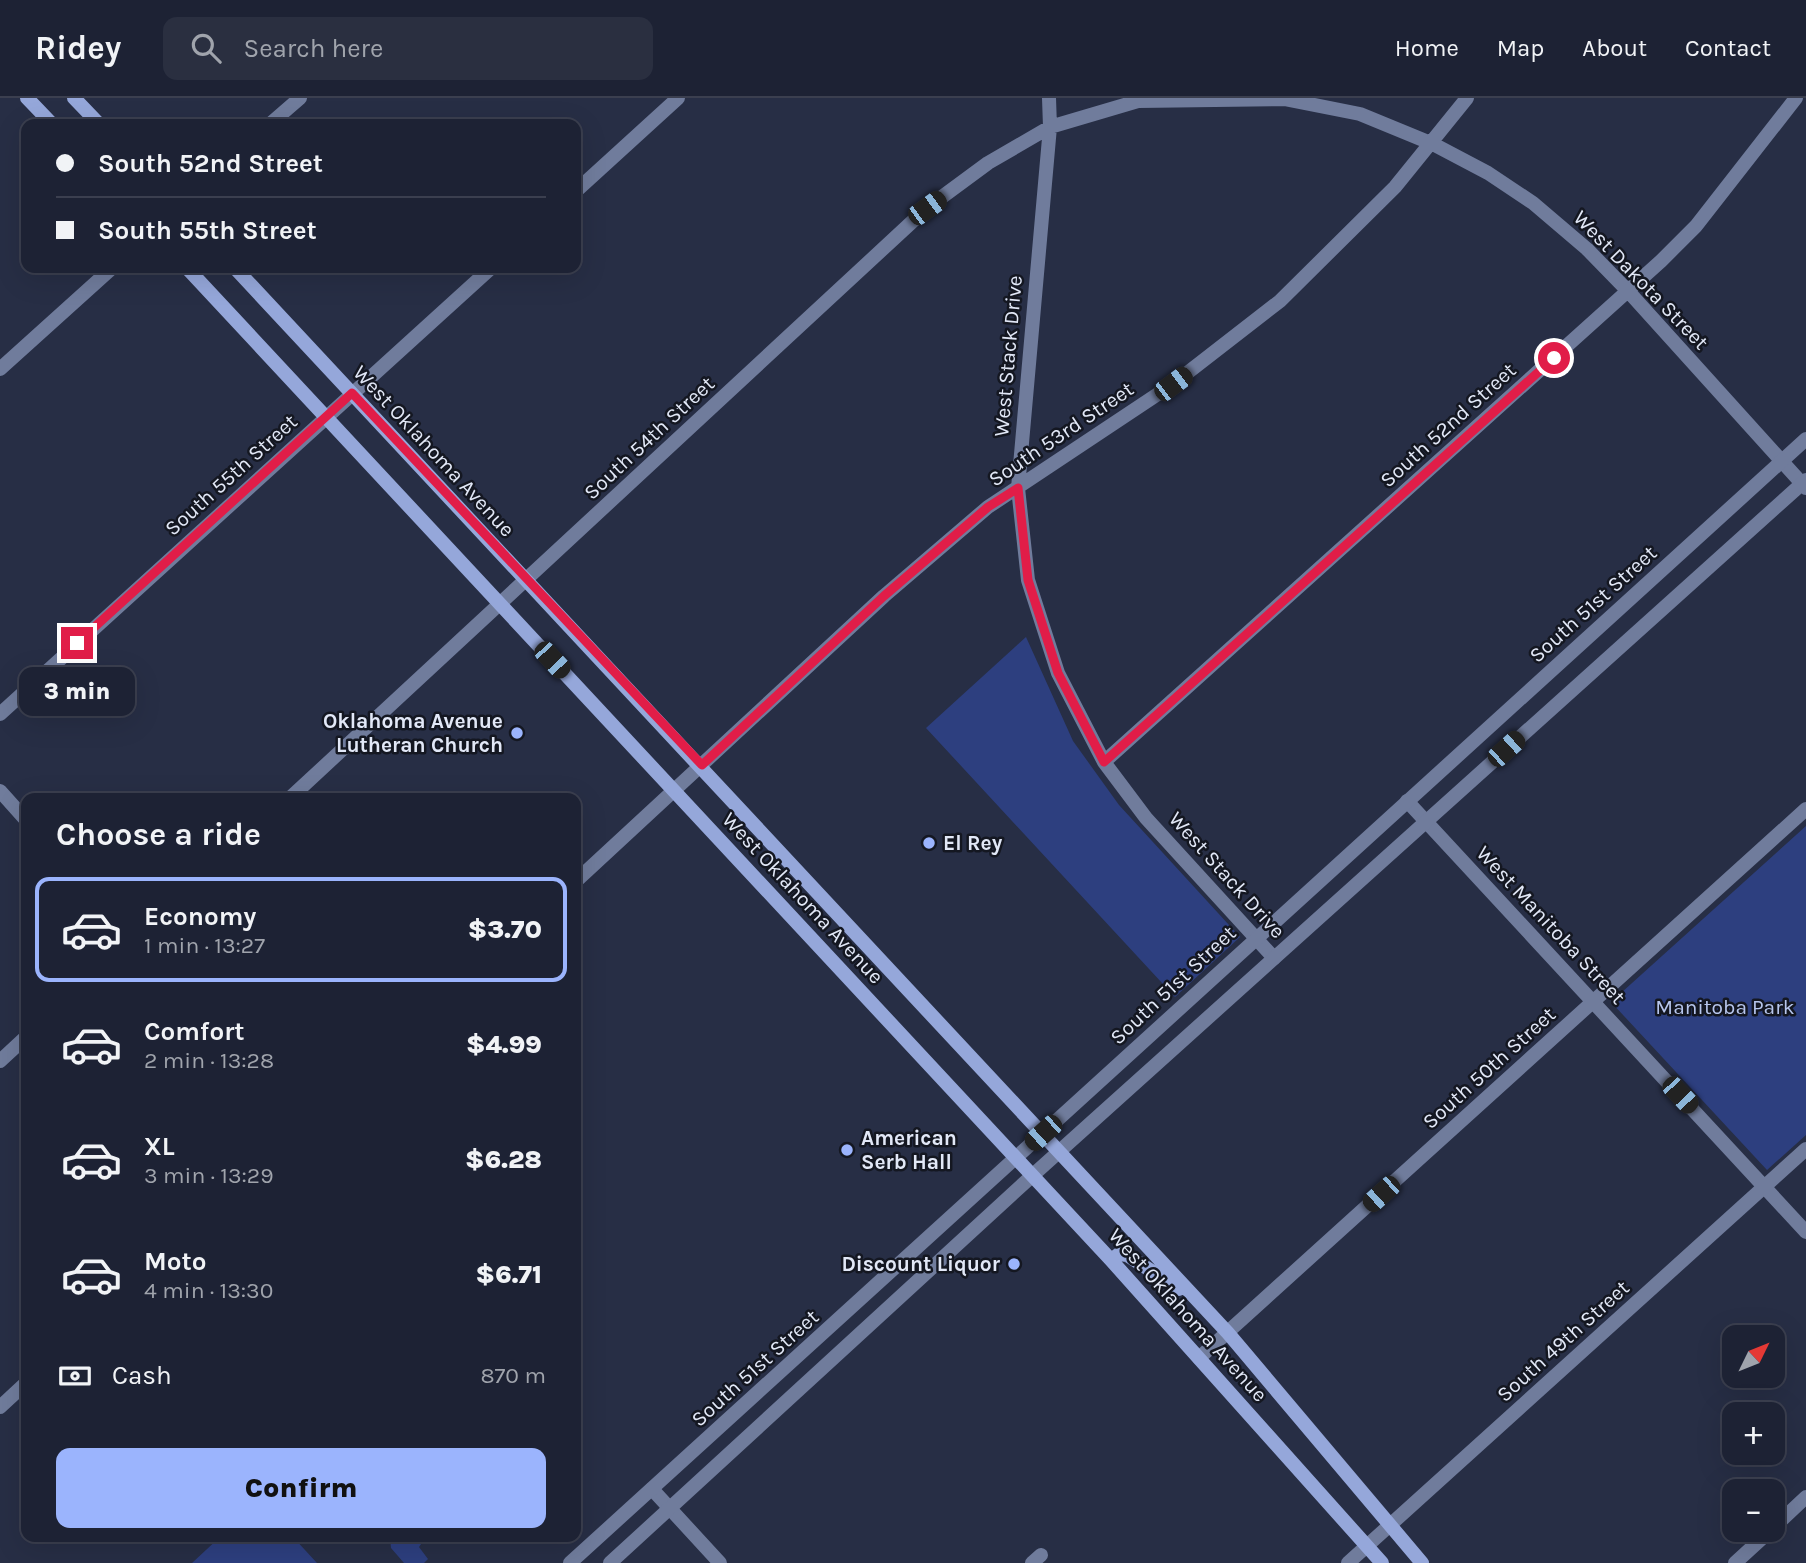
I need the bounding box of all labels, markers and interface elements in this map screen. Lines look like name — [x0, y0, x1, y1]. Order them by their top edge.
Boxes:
search box — [163, 17, 653, 80]
text: Ridey — [35, 29, 121, 67]
icon: search — [187, 29, 225, 67]
text: Search here — [243, 33, 383, 64]
text: Home — [1395, 34, 1459, 62]
text: Map — [1497, 34, 1544, 62]
text: About — [1582, 34, 1647, 62]
text: Contact — [1685, 34, 1771, 62]
text: South 52nd Street — [98, 148, 323, 179]
car — [904, 187, 951, 229]
street label: West Dakota Street — [1569, 206, 1713, 354]
text: South 55th Street — [98, 215, 317, 246]
street label: West Stack Drive — [989, 274, 1027, 438]
route start — [1538, 342, 1570, 374]
street label: South 52nd Street — [1375, 358, 1521, 492]
street label: West Oklahoma Avenue — [348, 361, 520, 541]
car — [1150, 363, 1197, 405]
street label: South 54th Street — [579, 371, 719, 504]
street label: South 53rd Street — [984, 377, 1138, 491]
street label: South 55th Street — [160, 409, 302, 541]
street label: South 51st Street — [1524, 541, 1662, 667]
route end — [61, 627, 93, 659]
car — [530, 637, 575, 683]
callout: 3 min — [19, 668, 135, 716]
text: 3 min — [44, 678, 110, 705]
place label: Oklahoma Avenue Lutheran Church — [323, 709, 503, 757]
marker: Oklahoma Avenue Lutheran Church — [509, 725, 525, 741]
car — [1484, 727, 1529, 771]
street label: West Stack Drive — [1164, 807, 1290, 943]
street label: West Oklahoma Avenue — [717, 808, 889, 988]
text: Choose a ride — [56, 816, 261, 853]
place label: El Rey — [943, 831, 1003, 855]
marker: El Rey — [921, 835, 937, 851]
street label: West Manitoba Street — [1472, 841, 1630, 1009]
icon: car — [60, 898, 123, 961]
text: Economy — [144, 901, 256, 932]
text: $3.70 — [468, 914, 542, 945]
street label: South 51st Street — [1105, 921, 1241, 1049]
text: 1 min · 13:27 — [144, 932, 265, 959]
park label: Manitoba Park — [1655, 995, 1795, 1019]
street label: South 50th Street — [1418, 1002, 1560, 1134]
icon: car — [60, 1013, 123, 1076]
text: Comfort — [144, 1016, 245, 1047]
text: $4.99 — [466, 1029, 542, 1060]
text: 2 min · 13:28 — [144, 1047, 274, 1074]
car — [1658, 1072, 1703, 1118]
car — [1021, 1111, 1066, 1155]
place label: American Serb Hall — [861, 1126, 957, 1174]
icon: car — [60, 1128, 123, 1191]
text: XL — [144, 1131, 175, 1162]
marker: American Serb Hall — [839, 1142, 855, 1158]
text: $6.28 — [465, 1144, 542, 1175]
text: 3 min · 13:29 — [144, 1162, 273, 1189]
car — [1359, 1172, 1404, 1216]
street label: West Oklahoma Avenue — [1104, 1223, 1272, 1407]
icon: car — [60, 1243, 123, 1306]
text: Moto — [144, 1246, 206, 1277]
place label: Discount Liquor — [841, 1252, 1001, 1277]
marker: Discount Liquor — [1006, 1256, 1022, 1272]
text: $6.71 — [475, 1259, 542, 1290]
street label: South 49th Street — [1492, 1275, 1634, 1407]
text: 4 min · 13:30 — [144, 1277, 273, 1304]
street label: South 51st Street — [686, 1305, 824, 1431]
north arrow — [1722, 1325, 1785, 1388]
map controls — [1722, 1325, 1785, 1542]
icon: cash — [56, 1357, 94, 1395]
text: Cash — [112, 1360, 172, 1391]
text: 870 m — [480, 1362, 546, 1389]
button: + — [1722, 1402, 1785, 1465]
button: Confirm — [56, 1448, 546, 1528]
button: − — [1722, 1479, 1785, 1542]

